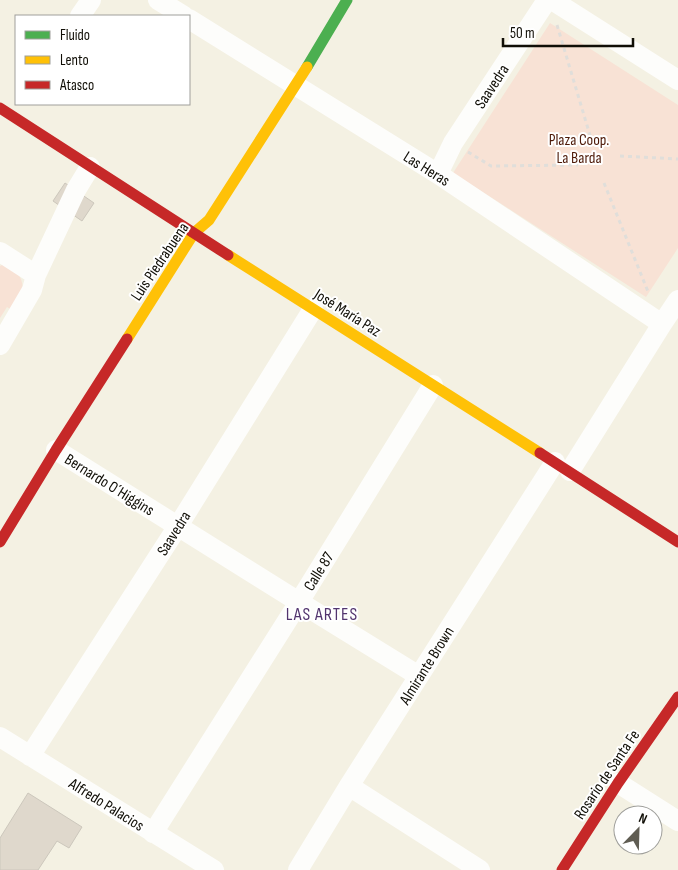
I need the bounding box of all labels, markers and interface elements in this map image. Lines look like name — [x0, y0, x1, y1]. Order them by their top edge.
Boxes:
legend — [15, 15, 190, 105]
scale bar — [503, 15, 633, 47]
text: 50 m — [510, 24, 535, 43]
text: Fluido — [60, 26, 90, 45]
text: Lento — [60, 51, 89, 70]
street label: Saavedra — [471, 61, 513, 112]
text: Atasco — [59, 76, 94, 95]
park label: Plaza Coop. La Barda — [549, 131, 609, 168]
street label: Las Heras — [399, 148, 453, 191]
street label: Luis Piedrabuena — [127, 219, 193, 304]
street label: José María Paz — [310, 285, 384, 341]
street label: Bernardo O´Higgins — [61, 450, 158, 520]
street label: Saavedra — [153, 508, 195, 559]
street label: Calle 87 — [300, 548, 339, 595]
district label: LAS ARTES — [286, 604, 358, 625]
street label: Almirante Brown — [395, 623, 459, 709]
street label: Rosario de Santa Fe — [570, 726, 644, 823]
street label: Alfredo Palacios — [64, 774, 147, 836]
north arrow — [613, 805, 663, 855]
text: N — [636, 809, 650, 828]

